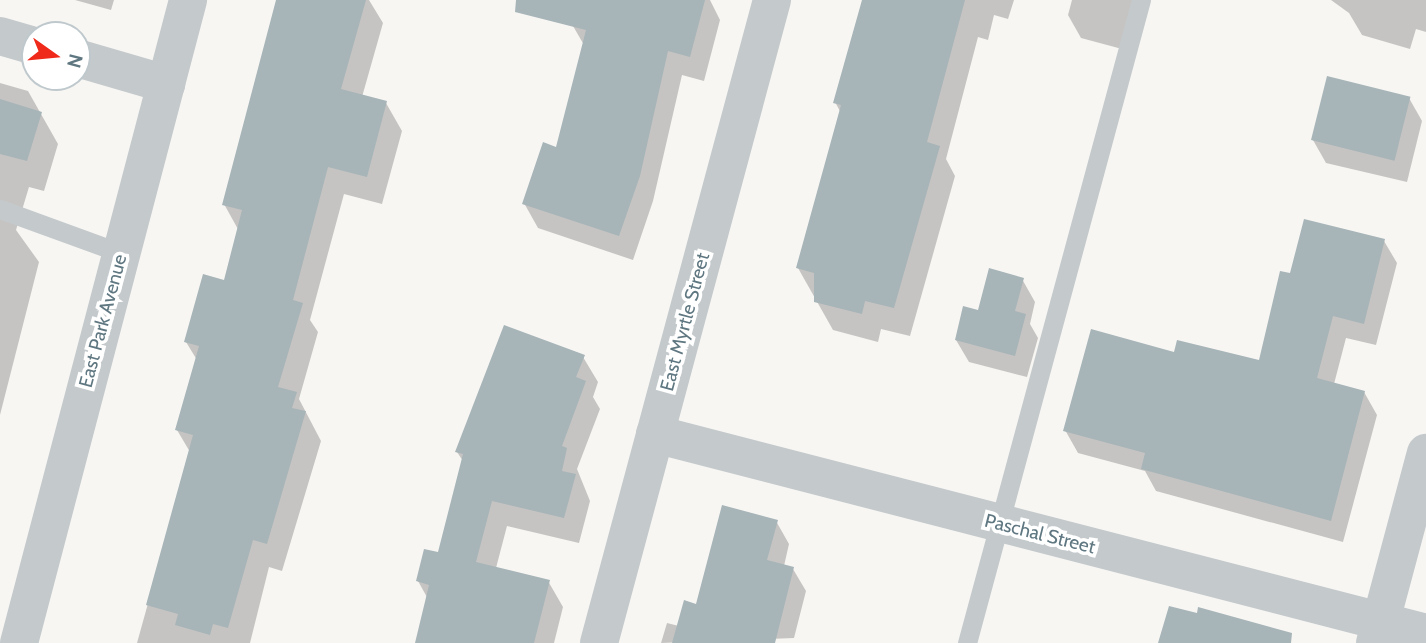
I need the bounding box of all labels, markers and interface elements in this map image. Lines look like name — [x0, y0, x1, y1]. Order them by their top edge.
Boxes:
north arrow — [21, 21, 91, 91]
text: N — [62, 52, 88, 71]
street label: East Myrtle Street — [656, 250, 714, 394]
street label: East Park Avenue — [74, 252, 132, 390]
street label: Paschal Street — [982, 509, 1098, 559]

